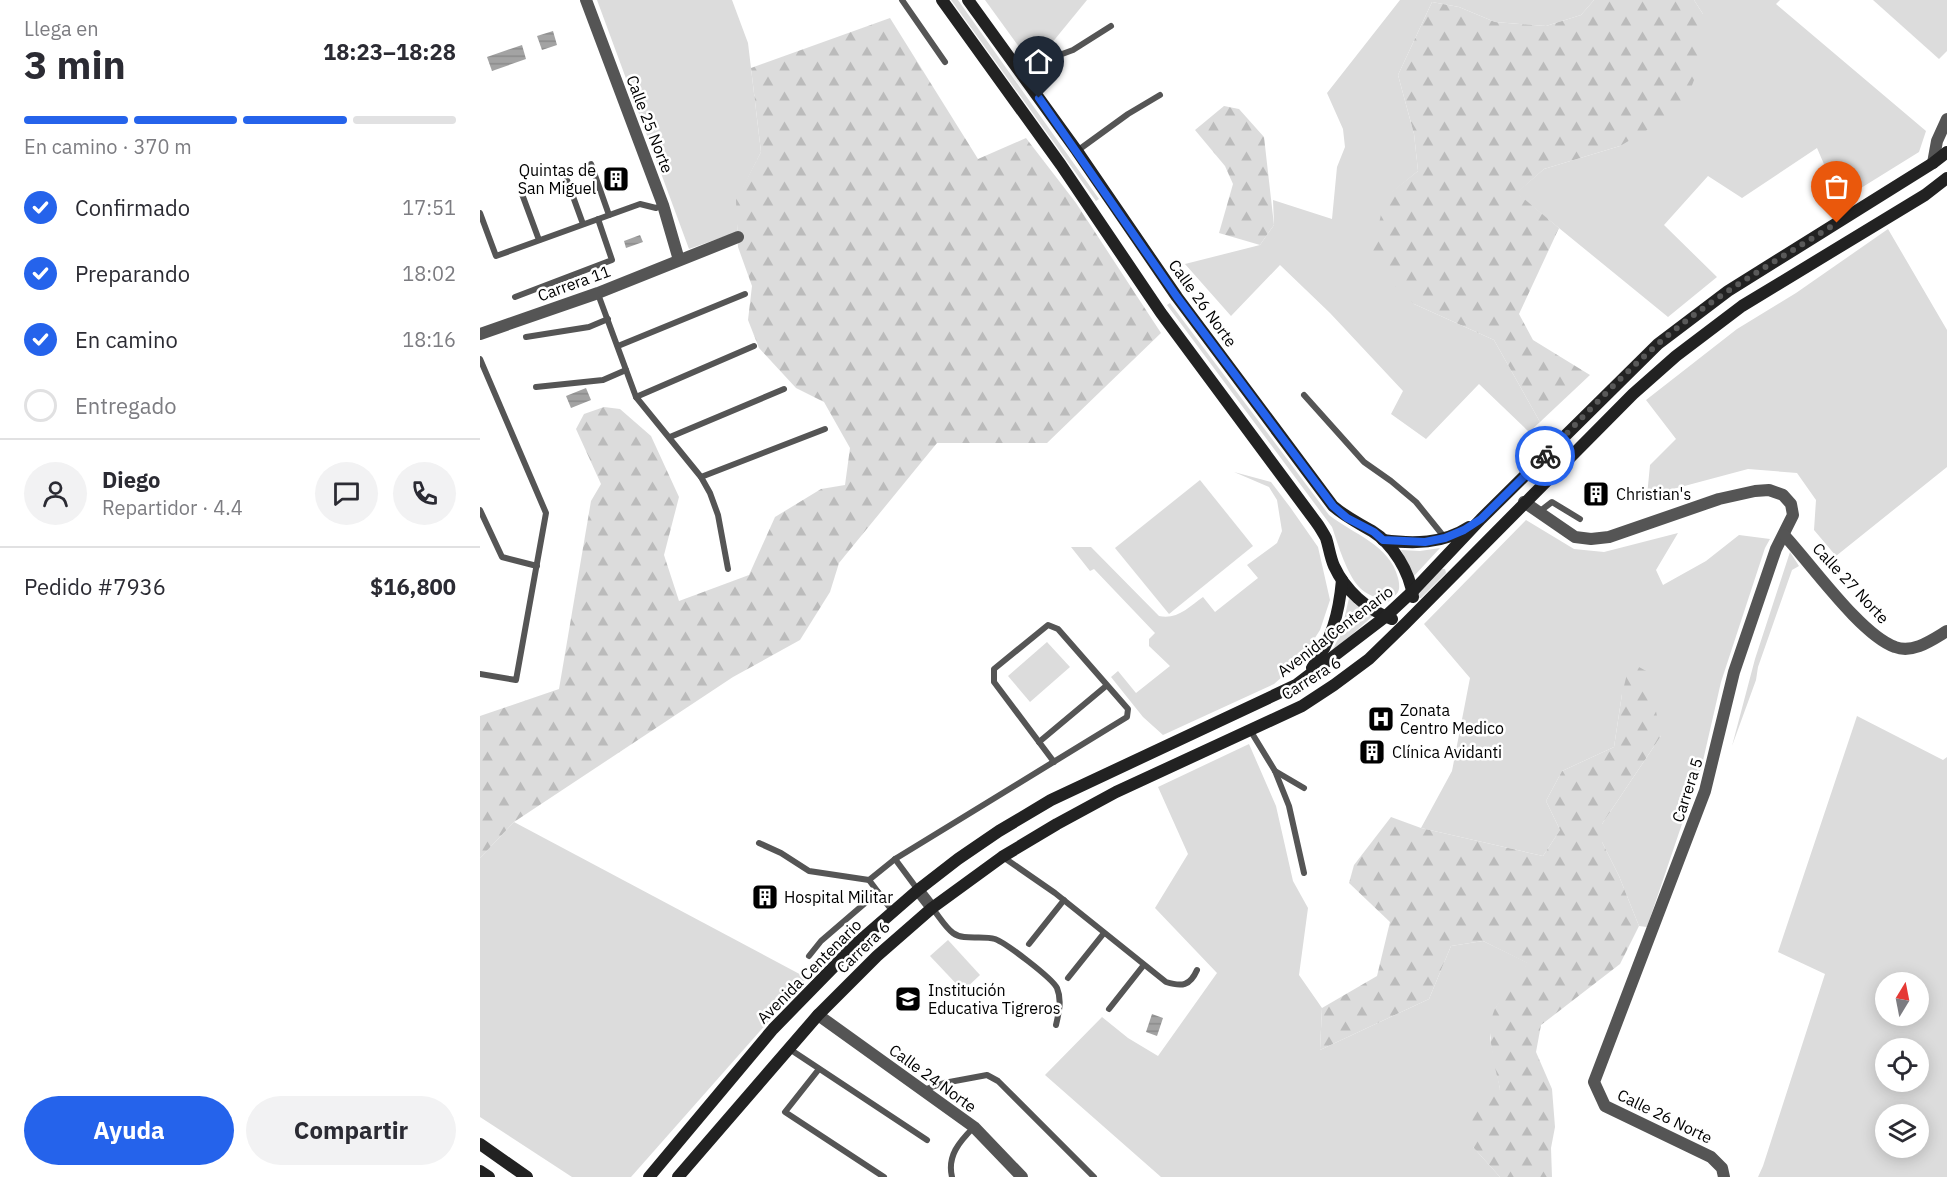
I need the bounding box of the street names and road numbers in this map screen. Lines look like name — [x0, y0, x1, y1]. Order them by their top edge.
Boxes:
street label: Calle 25 Norte — [622, 72, 678, 176]
street label: Calle 26 Norte — [1165, 255, 1242, 351]
street label: Carrera 11 — [535, 261, 613, 305]
street label: Calle 27 Norte — [1808, 538, 1894, 628]
street label: Avenida Centenario — [1273, 581, 1397, 681]
street label: Carrera 6 — [1277, 652, 1345, 704]
street label: Carrera 5 — [1667, 755, 1707, 825]
street label: Avenida Centenario — [753, 914, 866, 1027]
street label: Carrera 6 — [832, 917, 894, 977]
street label: Calle 24 Norte — [885, 1040, 981, 1117]
street label: Calle 26 Norte — [1614, 1084, 1716, 1148]

